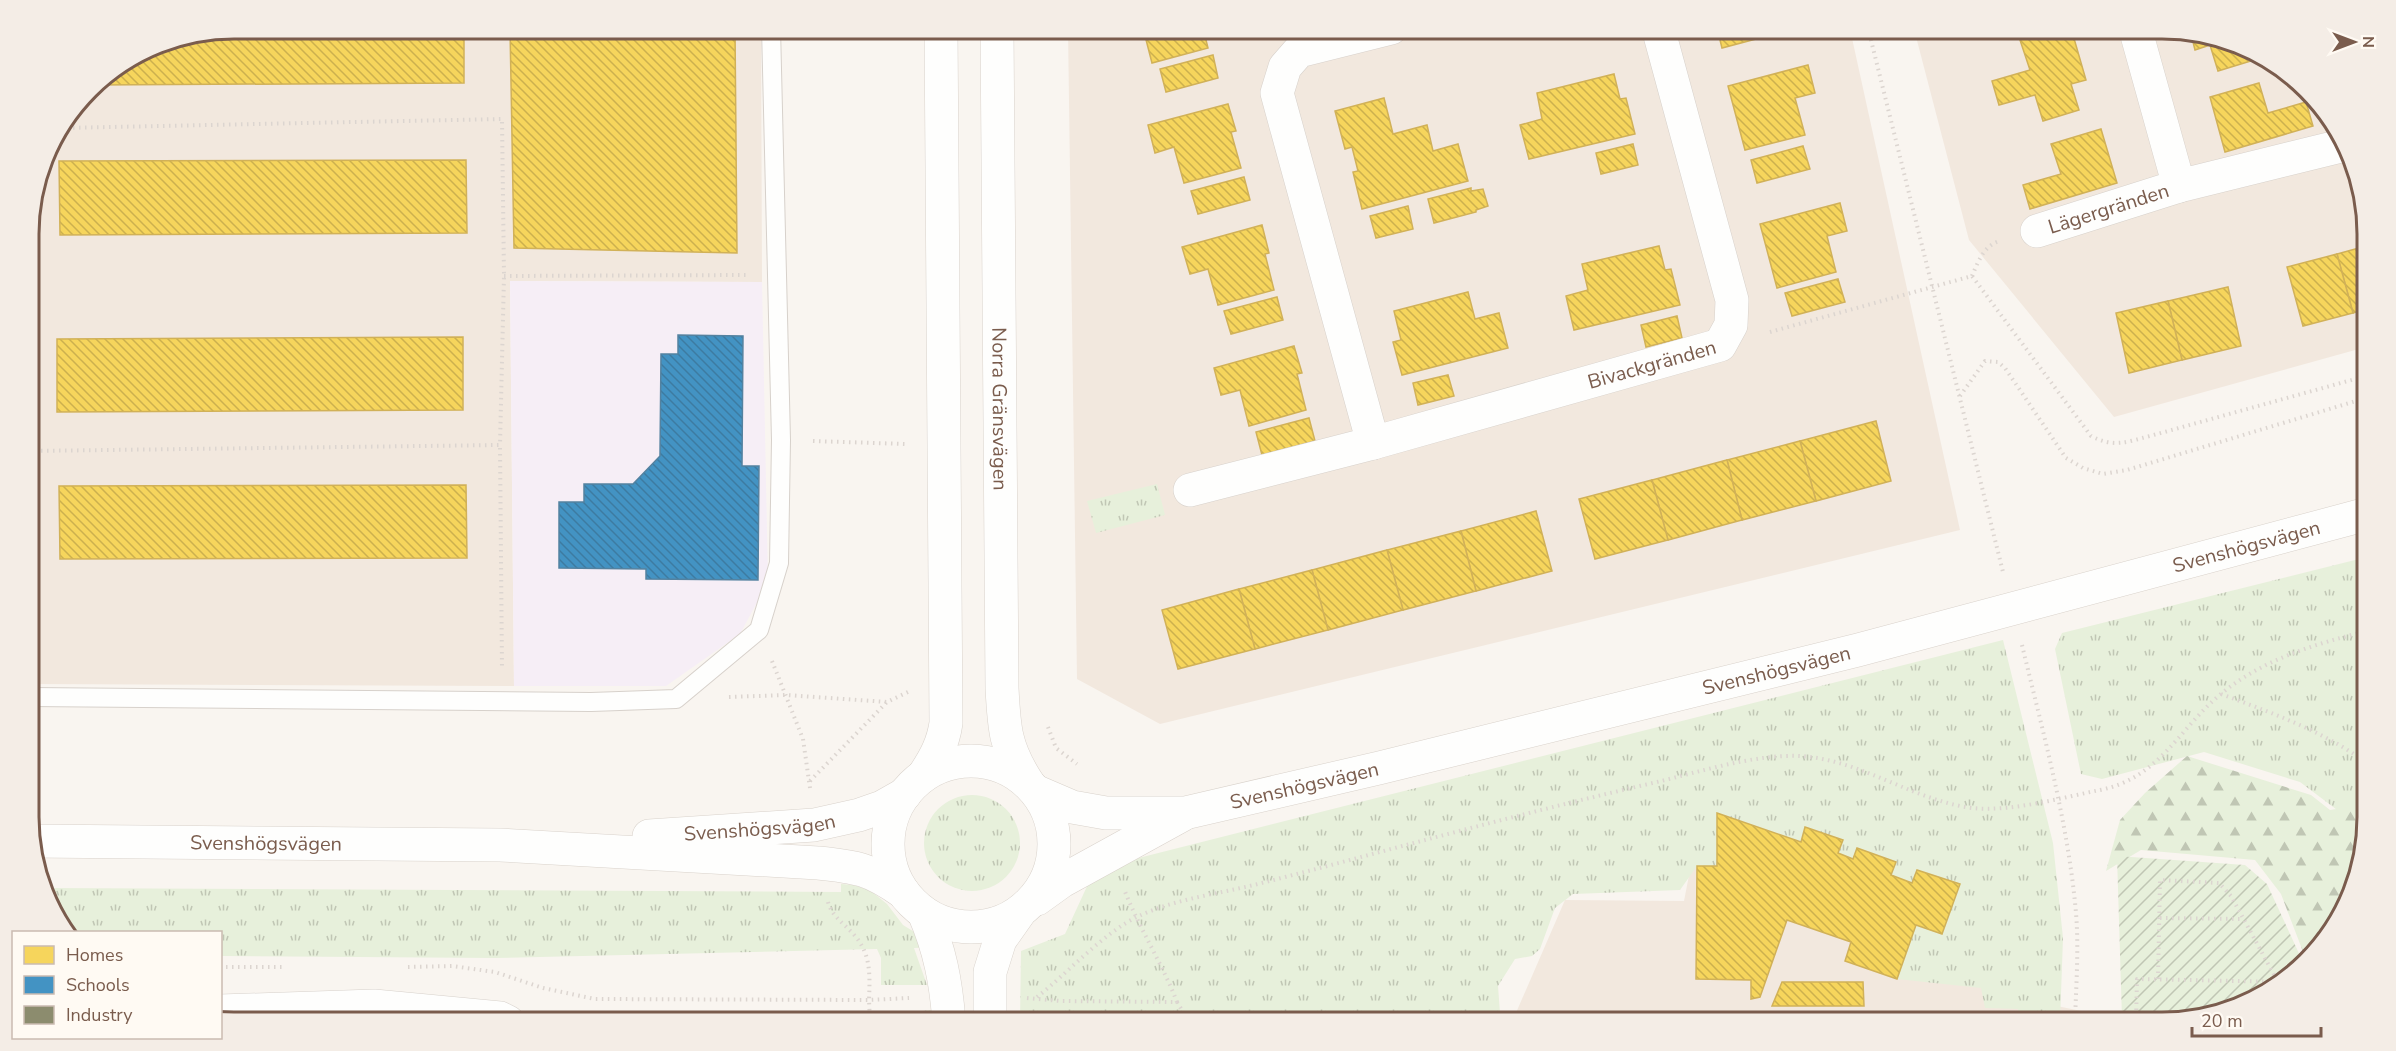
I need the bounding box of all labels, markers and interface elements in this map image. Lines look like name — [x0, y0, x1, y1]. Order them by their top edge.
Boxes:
north arrow — [2324, 12, 2384, 72]
text: N — [2357, 36, 2379, 48]
street label: Lägergränden — [2045, 177, 2172, 240]
street label: Norra Gränsvägen — [986, 327, 1014, 491]
street label: Bivackgränden — [1585, 333, 1719, 395]
street label: Svenshögsvägen — [2169, 514, 2323, 579]
street label: Svenshögsvägen — [1699, 639, 1853, 701]
street label: Svenshögsvägen — [1227, 755, 1381, 816]
street label: Svenshögsvägen — [683, 807, 838, 847]
street label: Svenshögsvägen — [190, 829, 342, 857]
legend — [12, 931, 222, 1039]
text: Homes — [66, 943, 123, 967]
text: Schools — [66, 973, 130, 997]
scale bar — [2192, 1000, 2321, 1038]
text: Industry — [66, 1003, 133, 1027]
text: 20 m — [2201, 1009, 2243, 1033]

